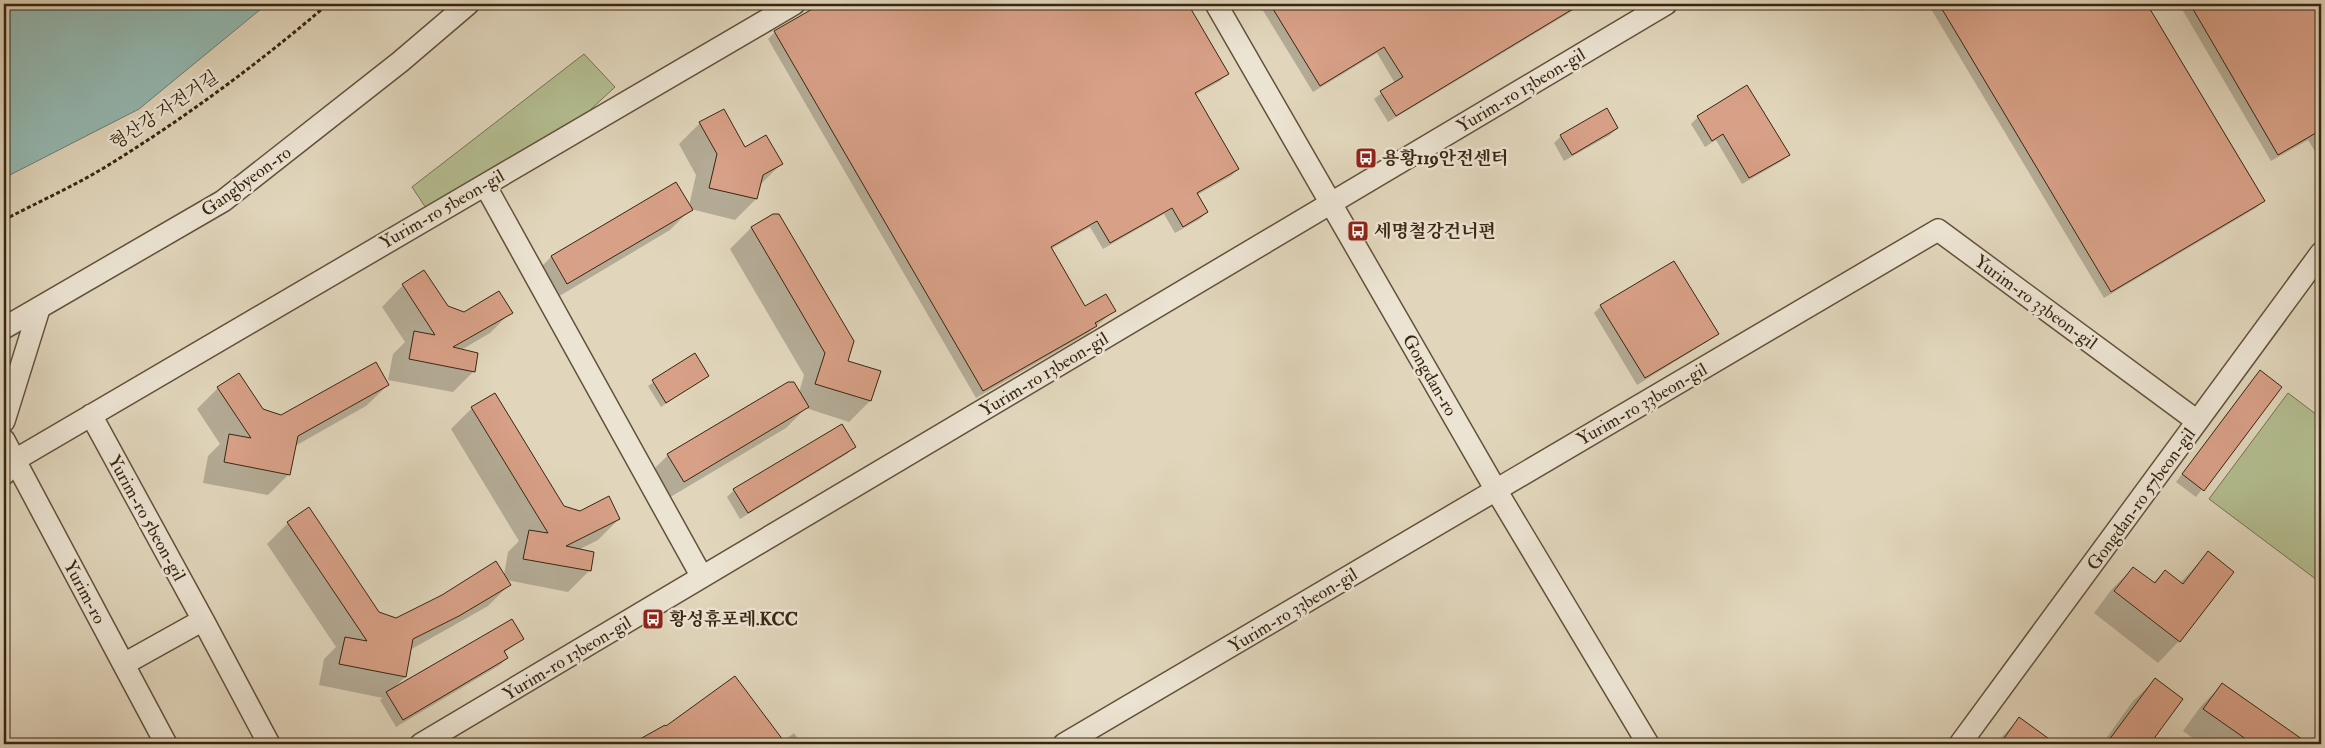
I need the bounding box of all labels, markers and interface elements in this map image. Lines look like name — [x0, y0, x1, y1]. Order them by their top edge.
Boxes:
street label: Yurim-ro 13beon-gil — [1453, 43, 1590, 138]
street label: 형산강 자전거길 — [106, 66, 223, 155]
street label: Gangbyeon-ro — [197, 141, 296, 222]
bus stop icon: 용황119안전센터 — [1354, 146, 1378, 170]
place label: 용황119안전센터 — [1382, 147, 1508, 170]
street label: Yurim-ro 5beon-gil — [376, 164, 509, 255]
bus stop icon: 세명철강건너편 — [1346, 219, 1370, 243]
place label: 세명철강건너편 — [1374, 220, 1496, 243]
street label: Yurim-ro 33beon-gil — [1970, 250, 2102, 355]
street label: Yurim-ro 13beon-gil — [976, 327, 1113, 422]
street label: Gongdan-ro — [1397, 330, 1462, 420]
street label: Yurim-ro 33beon-gil — [1573, 358, 1712, 451]
street label: Gongdan-ro 57beon-gil — [2082, 423, 2201, 575]
street label: Yurim-ro 5beon-gil — [102, 451, 191, 586]
street label: Yurim-ro — [58, 557, 111, 628]
street label: Yurim-ro 33beon-gil — [1225, 563, 1362, 658]
bus stop icon: 황성휴포레.KCC — [641, 607, 665, 631]
place label: 황성휴포레.KCC — [669, 608, 798, 631]
street label: Yurim-ro 13beon-gil — [499, 611, 636, 706]

